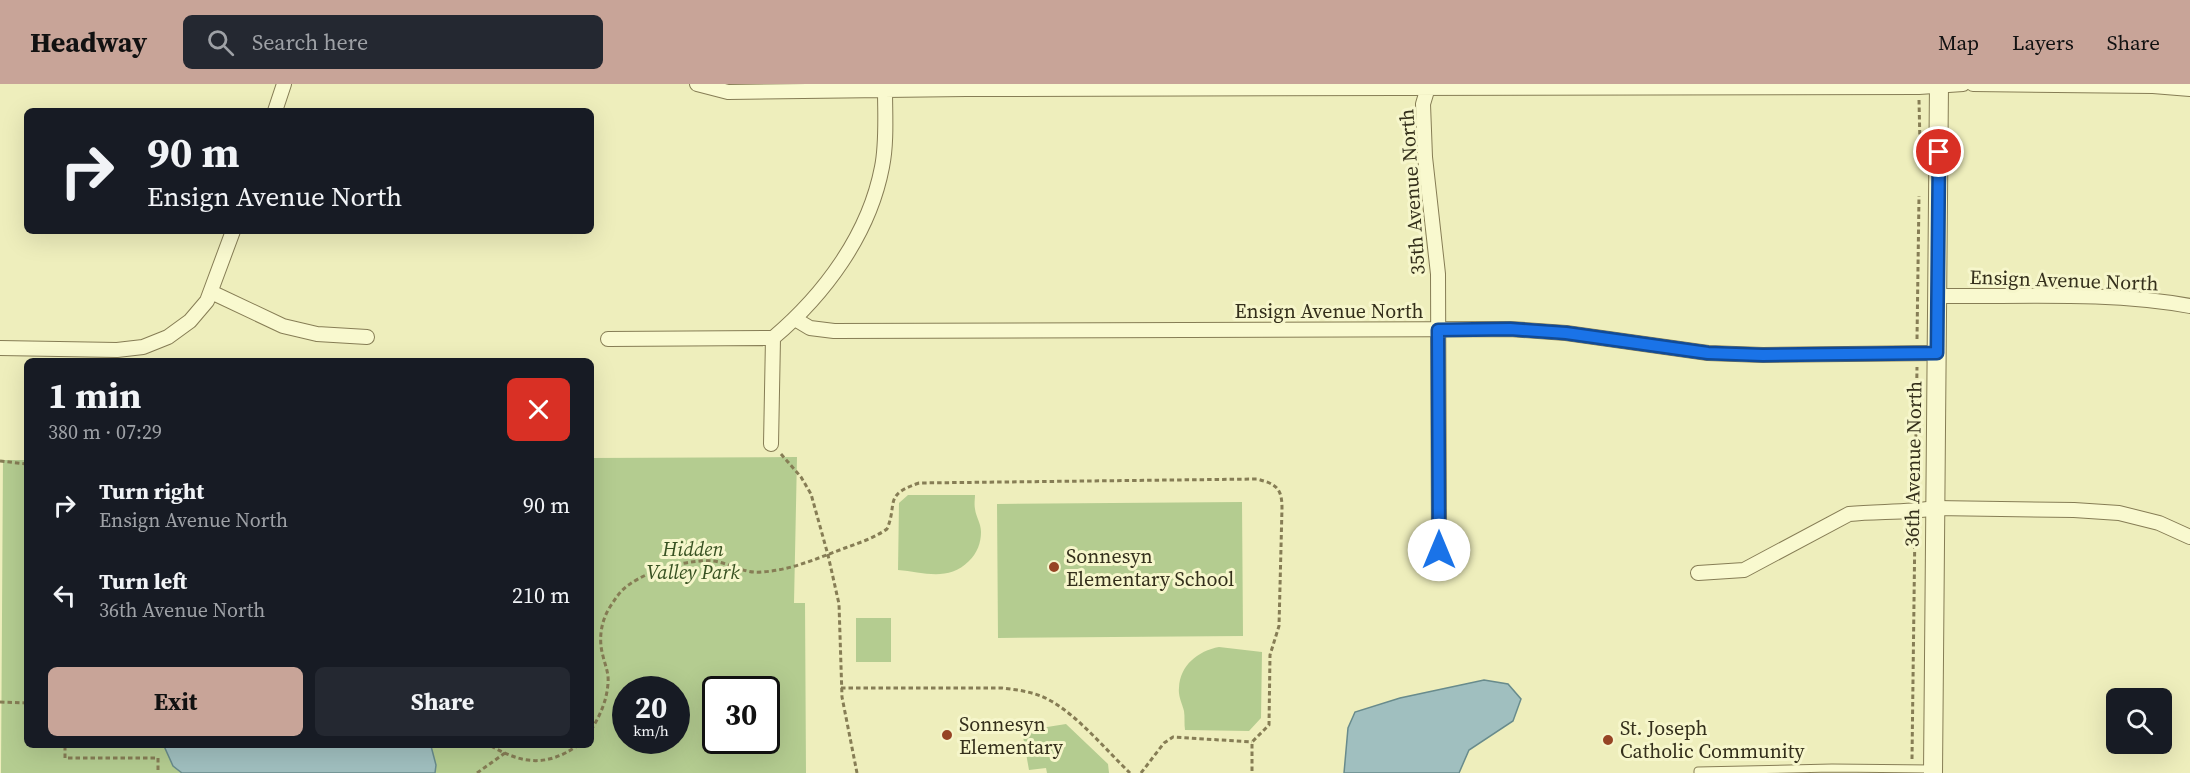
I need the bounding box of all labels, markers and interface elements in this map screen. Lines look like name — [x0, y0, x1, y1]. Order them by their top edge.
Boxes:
search box — [183, 15, 603, 69]
text: Headway — [30, 23, 147, 61]
icon: search — [204, 26, 237, 59]
text: Search here — [252, 27, 368, 57]
text: Map — [1938, 28, 1979, 57]
text: Layers — [2012, 28, 2074, 57]
text: Share — [2107, 28, 2160, 57]
street label: 35th Avenue North — [1392, 108, 1432, 276]
text: 90 m — [147, 123, 240, 181]
pin — [1913, 126, 1964, 177]
icon: right — [48, 132, 126, 210]
icon: arrive — [1922, 135, 1955, 168]
text: Ensign Avenue North — [147, 178, 402, 215]
street label: Ensign Avenue North — [1969, 263, 2159, 297]
street label: Ensign Avenue North — [1234, 297, 1424, 325]
text: 1 min — [48, 371, 141, 420]
button: close — [507, 378, 570, 441]
street label: 36th Avenue North — [1898, 381, 1928, 547]
text: 380 m · 07:29 — [48, 418, 162, 446]
text: Turn right — [99, 476, 204, 506]
icon: right — [48, 489, 81, 522]
text: 90 m — [523, 490, 570, 520]
text: Ensign Avenue North — [99, 506, 288, 534]
position arrow — [1407, 518, 1471, 582]
park label: Hidden Valley Park — [646, 535, 740, 586]
place label: Sonnesyn Elementary School — [1066, 542, 1234, 593]
marker: Sonnesyn Elementary School — [1047, 560, 1061, 574]
text: Turn left — [99, 566, 187, 596]
icon: left — [48, 579, 81, 612]
text: 210 m — [512, 580, 570, 610]
text: 36th Avenue North — [99, 596, 265, 624]
button: Exit — [48, 667, 303, 736]
button: Share — [315, 667, 570, 736]
speed limit sign: 30 — [702, 676, 780, 754]
text: 20 — [635, 687, 667, 728]
map controls — [2106, 688, 2172, 754]
button: search — [2106, 688, 2172, 754]
place label: Sonnesyn Elementary — [959, 710, 1064, 761]
place label: St. Joseph Catholic Community — [1620, 714, 1805, 765]
text: km/h — [633, 720, 669, 741]
marker: Sonnesyn Elementary — [940, 728, 954, 742]
marker: St. Joseph Catholic Community — [1601, 733, 1615, 747]

